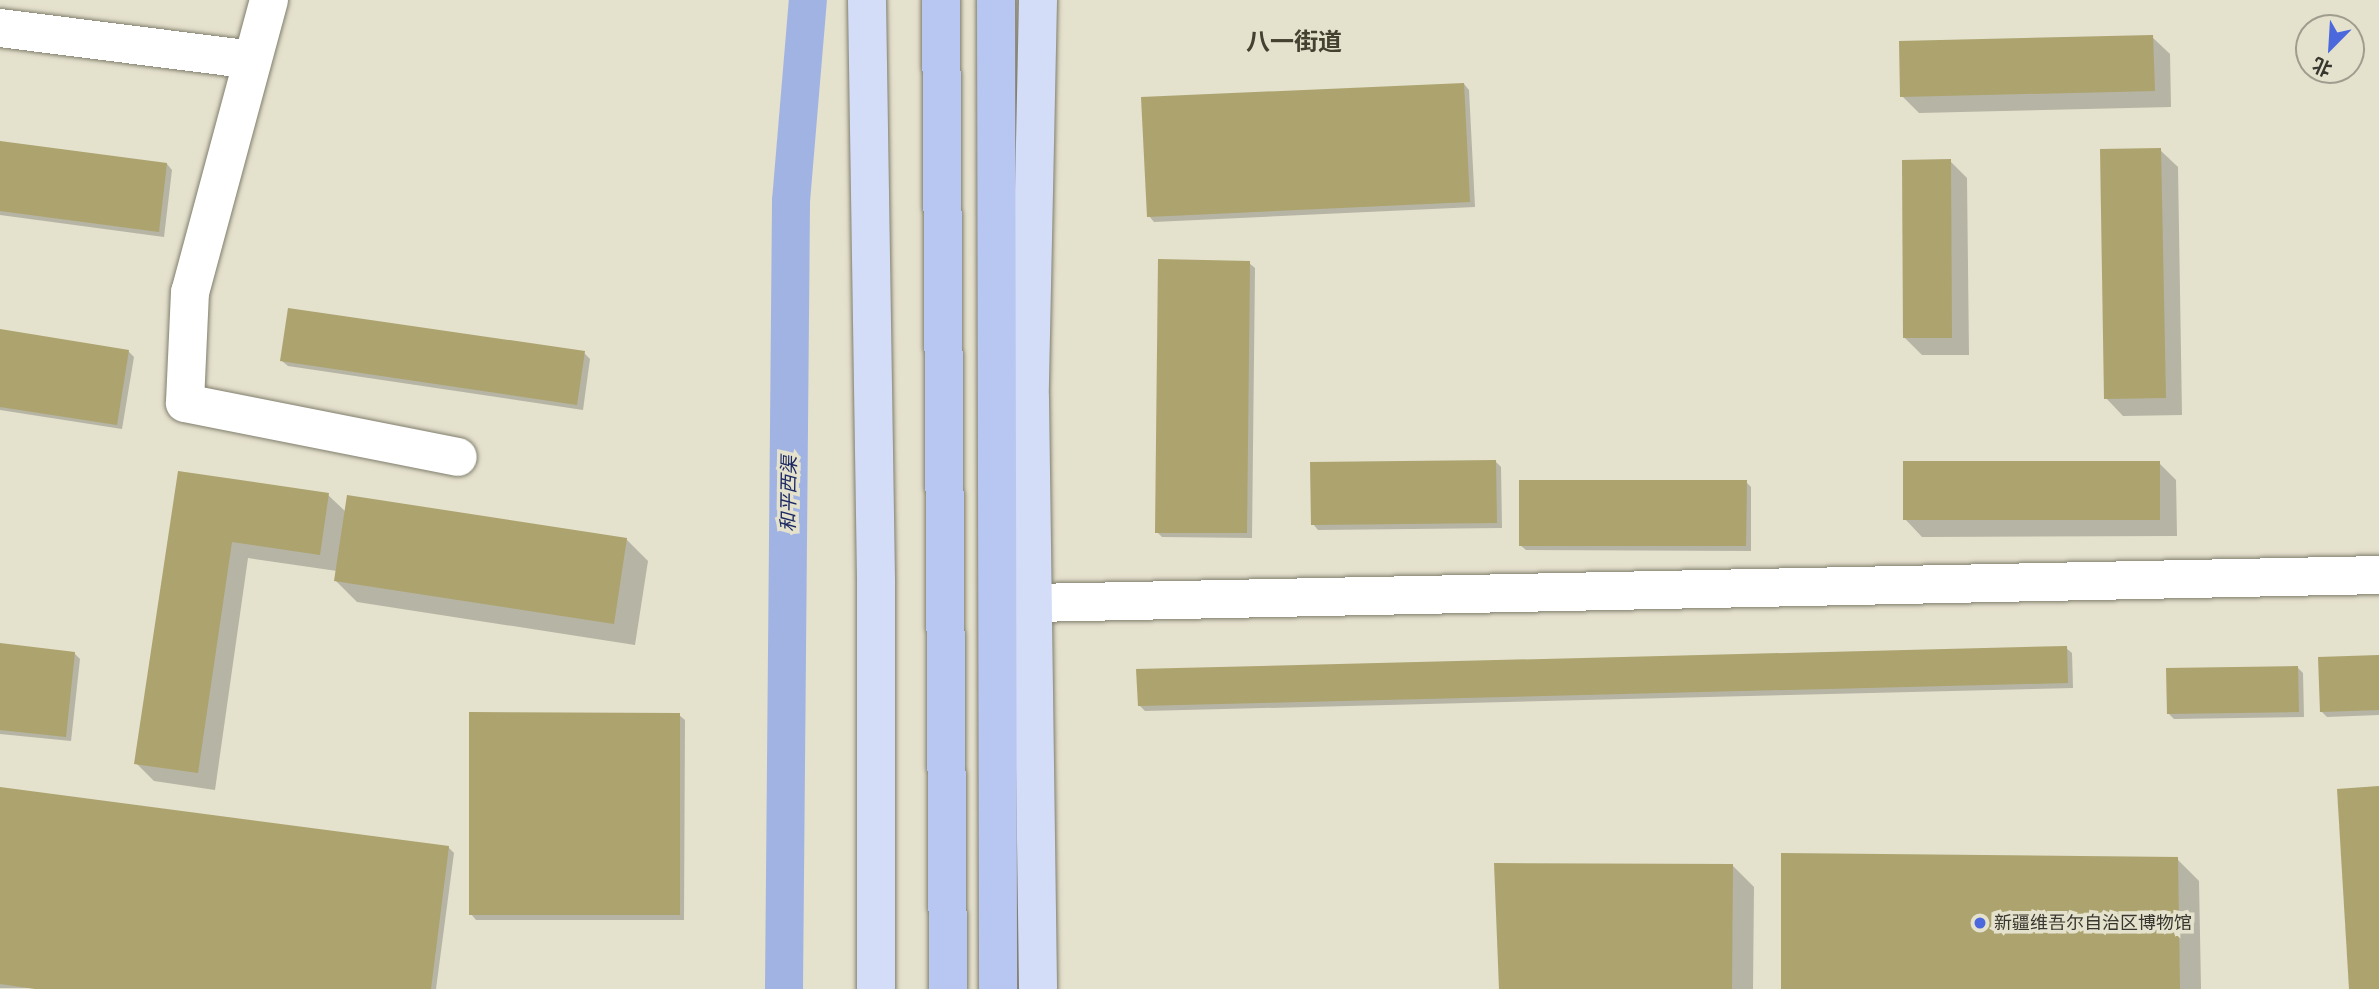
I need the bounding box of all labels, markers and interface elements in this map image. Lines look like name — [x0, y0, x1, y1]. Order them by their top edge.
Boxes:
north arrow — [2295, 14, 2365, 84]
district label: 八一街道 — [1246, 29, 1342, 57]
text: 北 — [2309, 52, 2335, 81]
water label: 和平西渠 — [777, 456, 801, 532]
place label: 新疆维吾尔自治区博物馆 — [1994, 912, 2192, 934]
marker: 新疆维吾尔自治区博物馆 — [1972, 915, 1988, 931]

